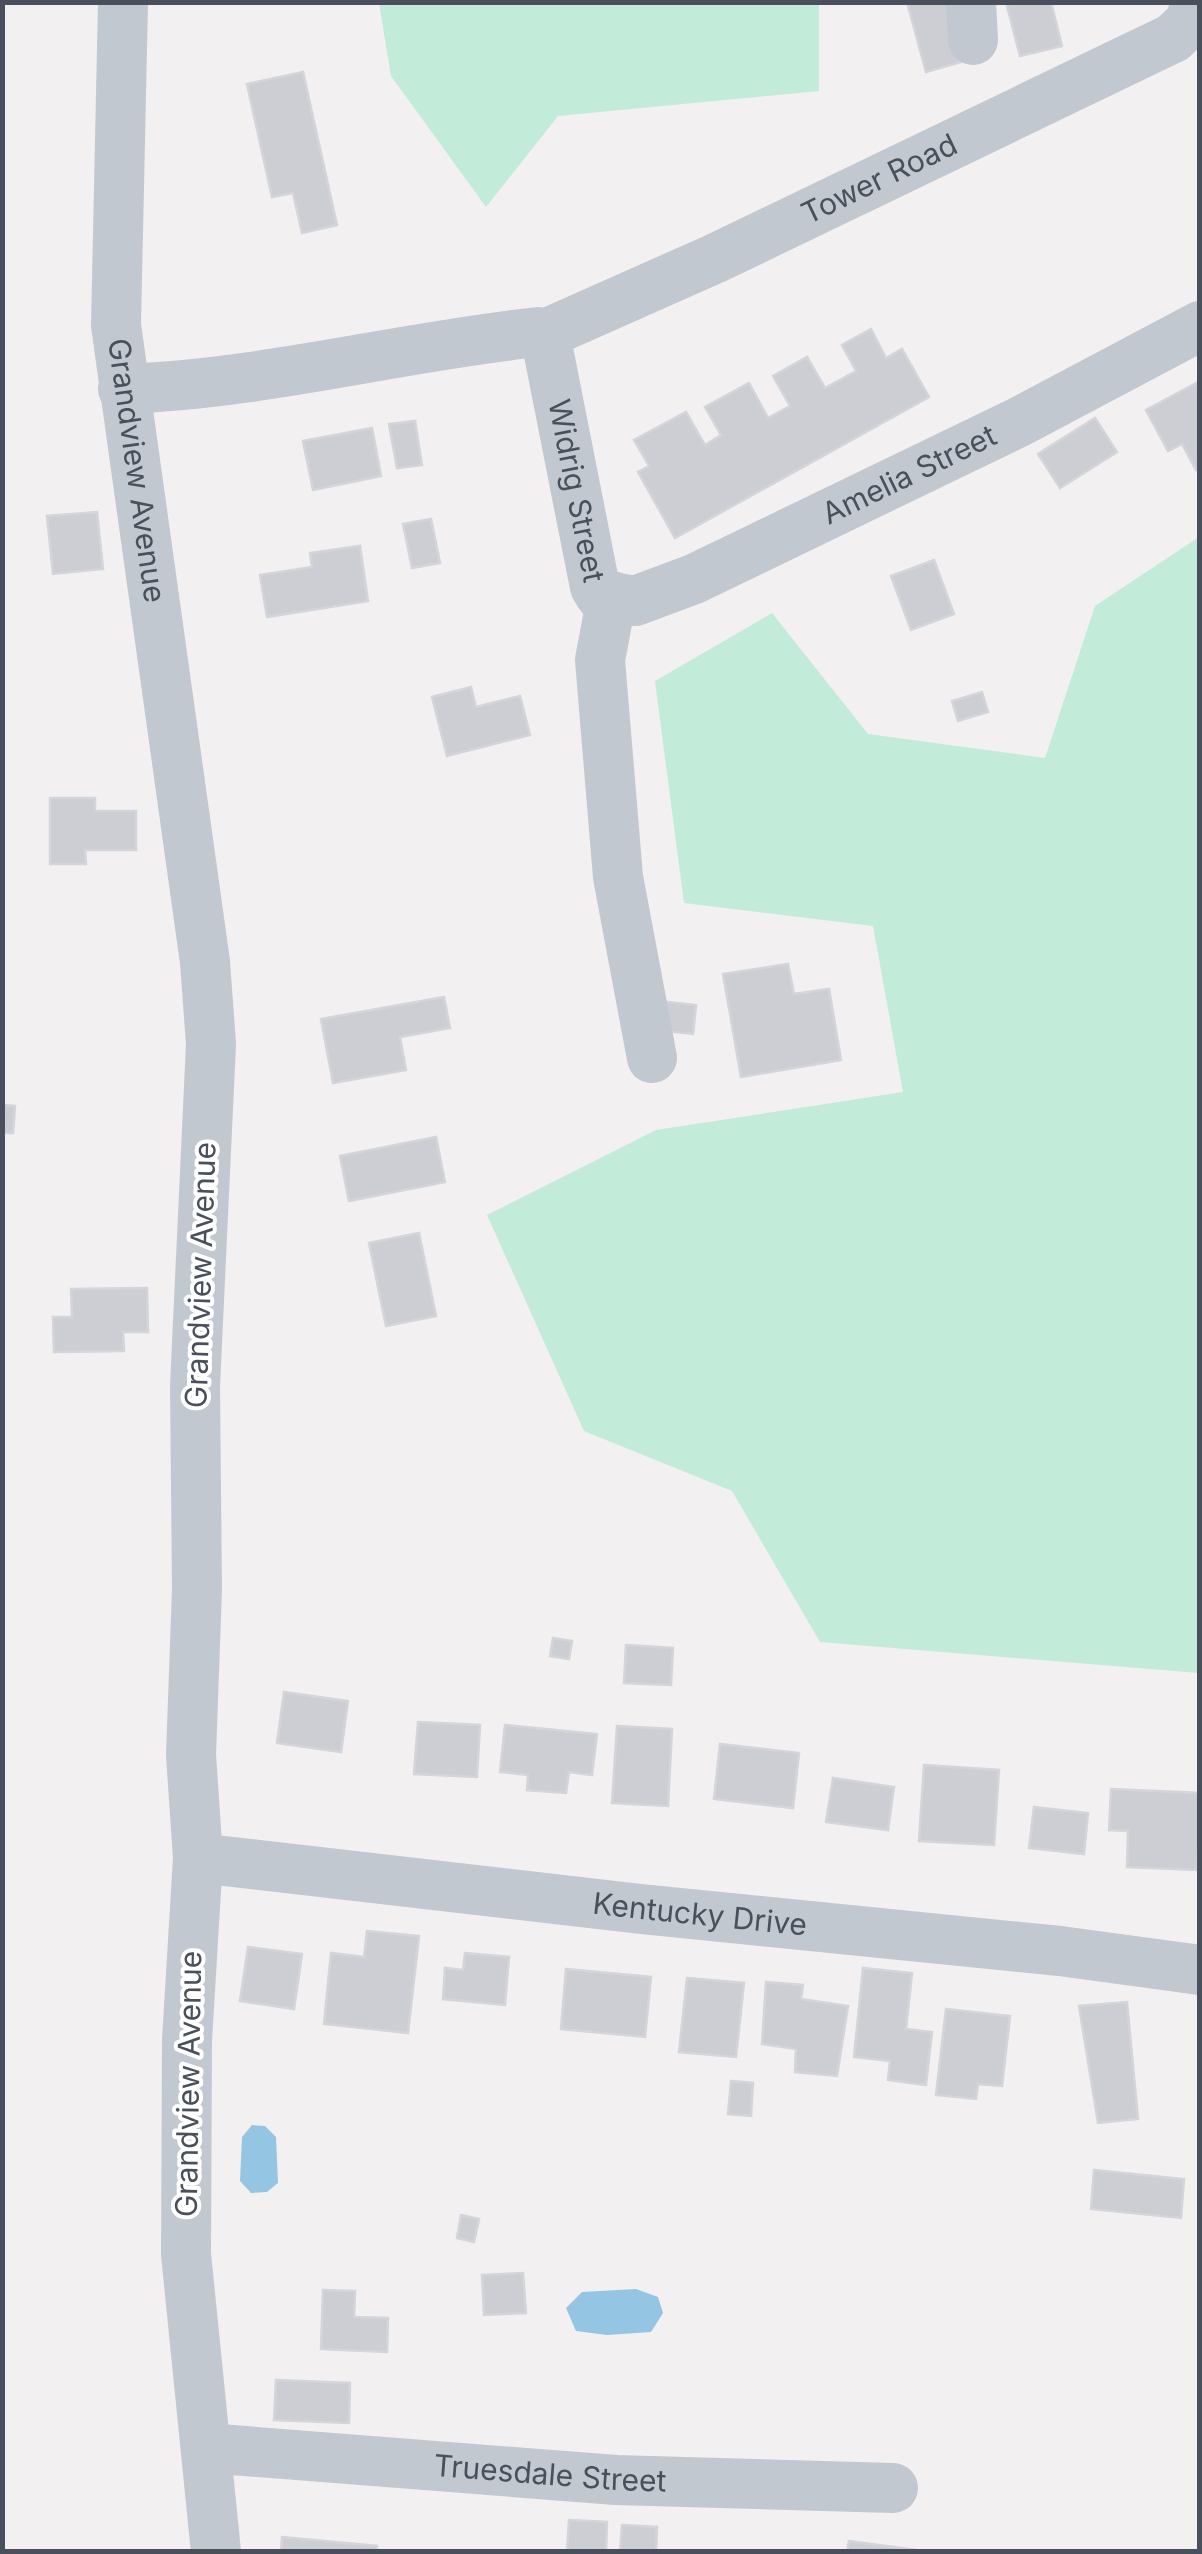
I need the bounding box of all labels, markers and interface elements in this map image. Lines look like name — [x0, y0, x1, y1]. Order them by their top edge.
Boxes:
street label: Tower Road — [796, 126, 963, 231]
street label: Grandview Avenue — [101, 336, 174, 605]
street label: Widrig Street — [541, 396, 613, 586]
street label: Amelia Street — [816, 417, 1002, 531]
street label: Grandview Avenue — [177, 1141, 223, 1409]
street label: Kentucky Drive — [591, 1885, 809, 1943]
street label: Grandview Avenue — [168, 1951, 208, 2217]
street label: Truesdale Street — [432, 2447, 667, 2498]

